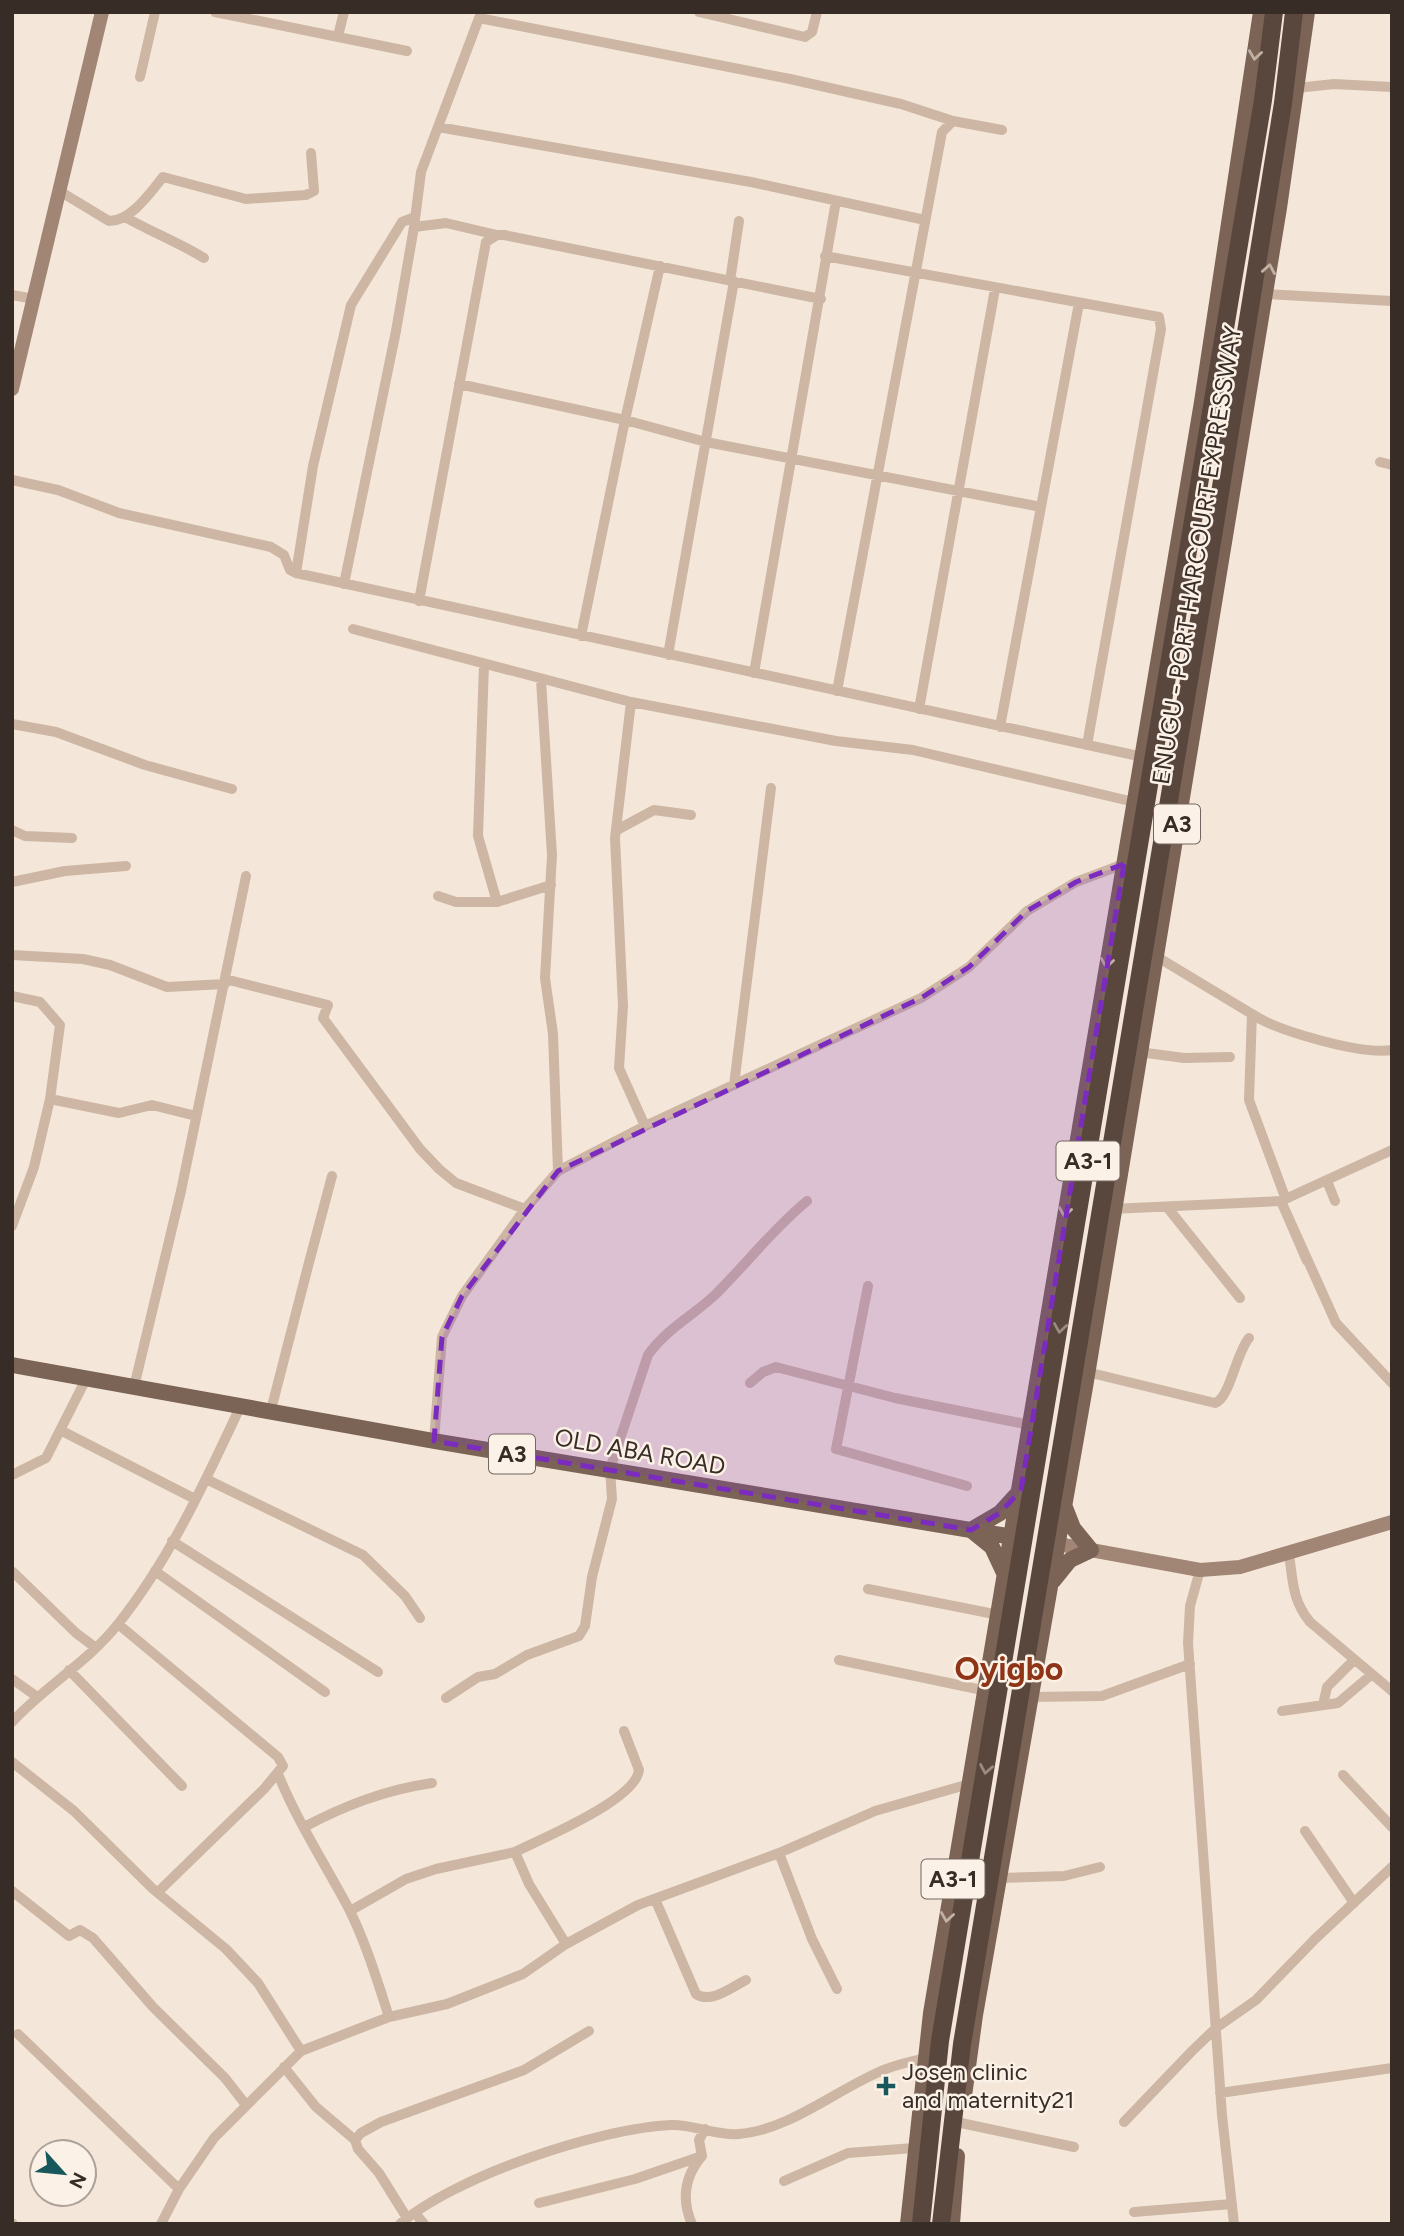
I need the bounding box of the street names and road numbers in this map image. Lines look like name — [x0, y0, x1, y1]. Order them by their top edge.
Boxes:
street label: ENUGU - PORT HARCOURT EXPRESSWAY — [1146, 323, 1247, 786]
road number: A3 — [1154, 804, 1200, 844]
road number: A3-1 — [1056, 1142, 1120, 1180]
street label: OLD ABA ROAD — [552, 1422, 728, 1481]
road number: A3 — [489, 1434, 535, 1474]
road number: A3-1 — [922, 1860, 984, 1898]

